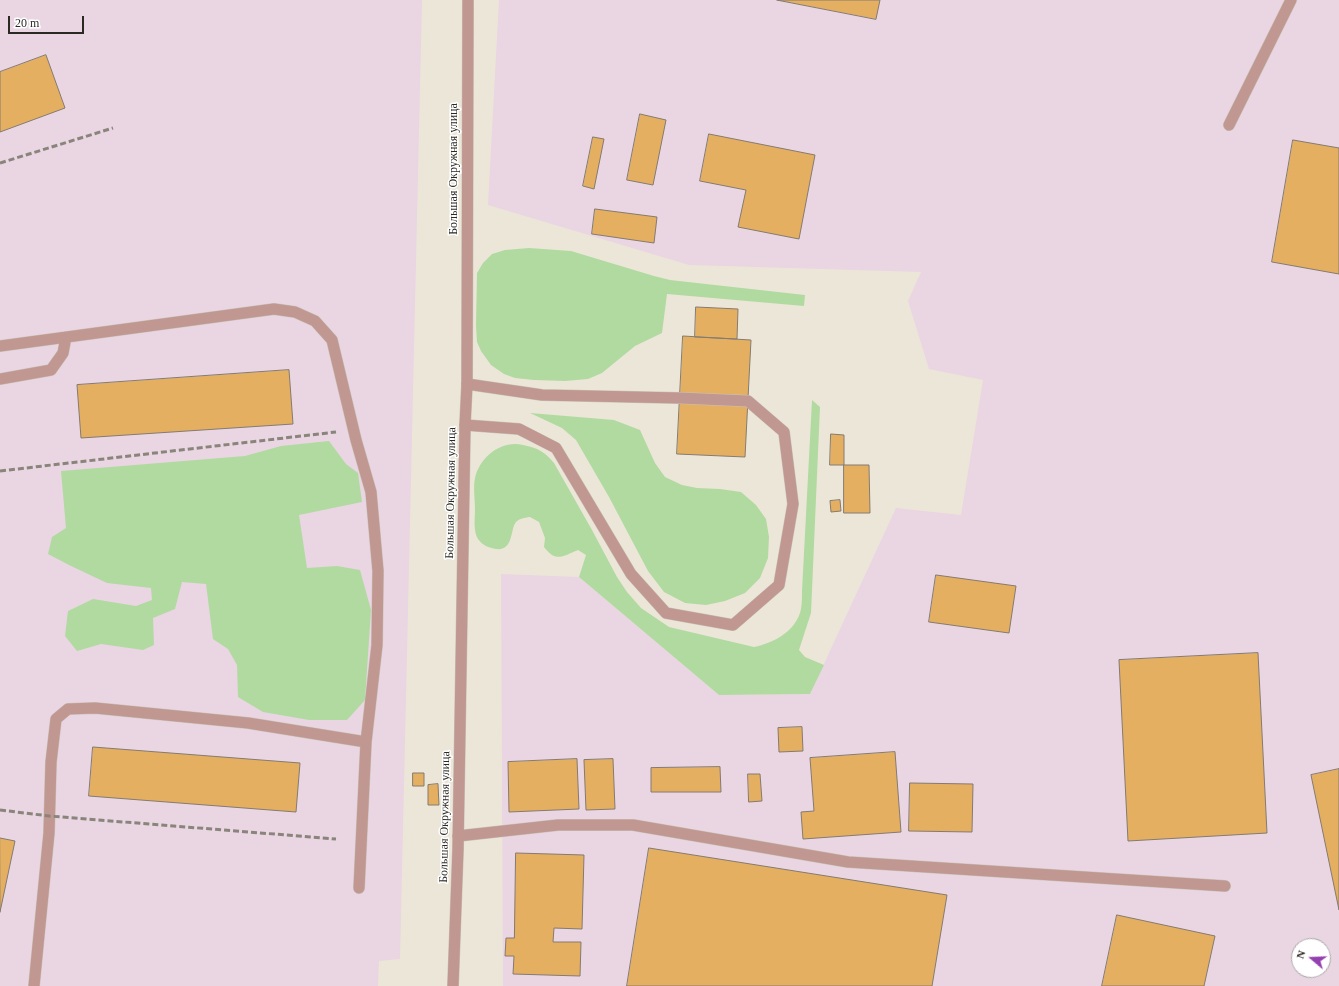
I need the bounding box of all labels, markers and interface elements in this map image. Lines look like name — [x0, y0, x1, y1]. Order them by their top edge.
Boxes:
scale bar — [10, 8, 86, 34]
text: 20 m — [15, 16, 39, 30]
street label: Большая Окружная улица — [447, 103, 461, 235]
street label: Большая Окружная улица — [443, 427, 459, 559]
street label: Большая Окружная улица — [437, 751, 453, 883]
north arrow — [1291, 938, 1331, 978]
text: N — [1294, 949, 1308, 960]

